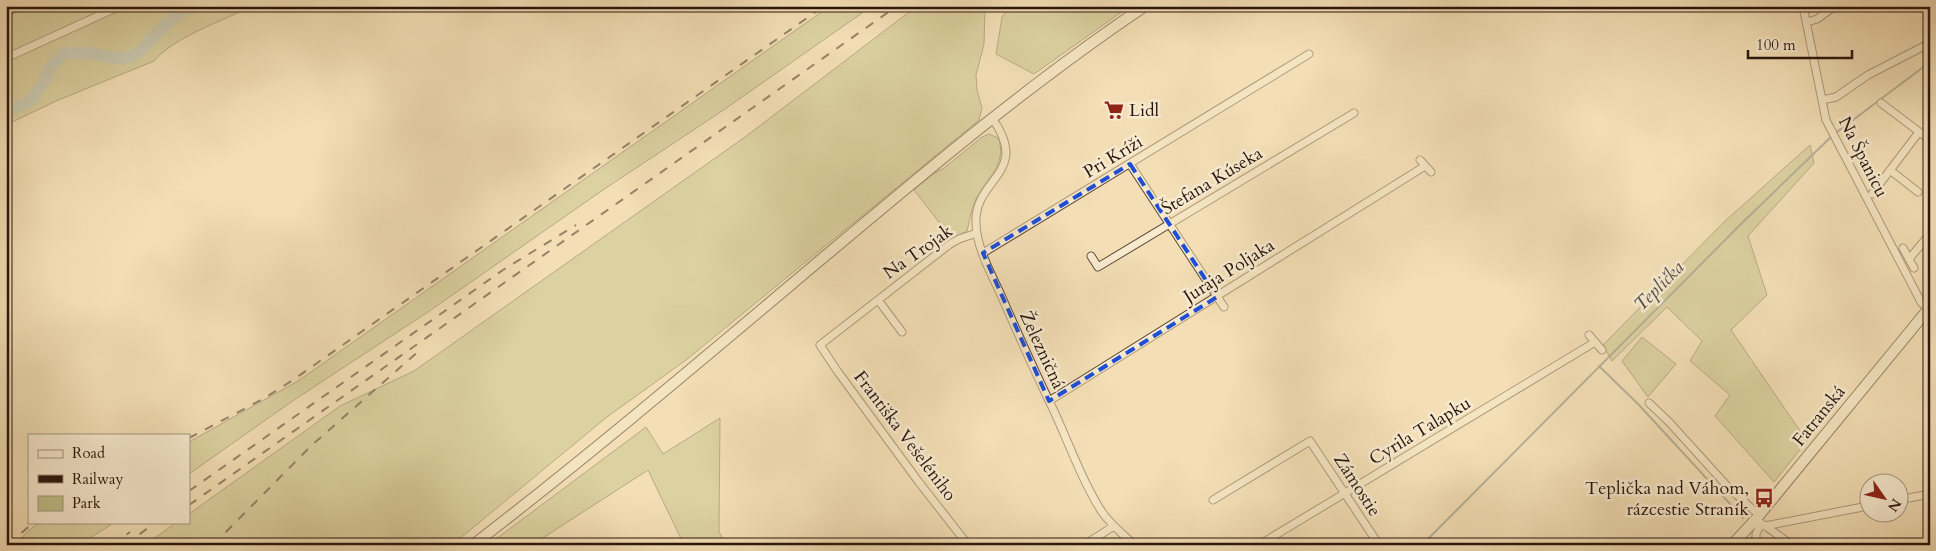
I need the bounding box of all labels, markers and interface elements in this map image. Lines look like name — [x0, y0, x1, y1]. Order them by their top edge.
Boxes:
scale bar — [1748, 28, 1852, 60]
text: 100 m — [1756, 35, 1796, 55]
place label: Lidl — [1129, 98, 1160, 123]
supermarket icon: Lidl — [1103, 99, 1125, 121]
street label: Na Španicu — [1832, 112, 1894, 202]
street label: Pri Kríži — [1079, 129, 1147, 185]
street label: Štefana Kúseka — [1157, 141, 1267, 221]
street label: Na Trojak — [878, 219, 958, 285]
street label: Juraja Poljaka — [1176, 233, 1280, 311]
water label: Teplička — [1628, 255, 1690, 317]
street label: Železničná — [1013, 307, 1071, 393]
street label: Františka Vešeléniho — [848, 366, 962, 506]
street label: Fatranská — [1787, 380, 1851, 452]
street label: Cyrila Talapku — [1364, 391, 1476, 471]
legend — [28, 434, 190, 524]
text: Road — [72, 443, 105, 463]
street label: Zámostie — [1327, 449, 1387, 521]
text: Railway — [72, 469, 123, 489]
north arrow — [1858, 474, 1908, 524]
place label: Teplička nad Váhom, rázcestie Straník — [1585, 476, 1749, 522]
bus stop icon: Teplička nad Váhom, rázcestie Straník — [1753, 487, 1775, 509]
text: Park — [72, 493, 101, 513]
text: N — [1883, 495, 1906, 515]

